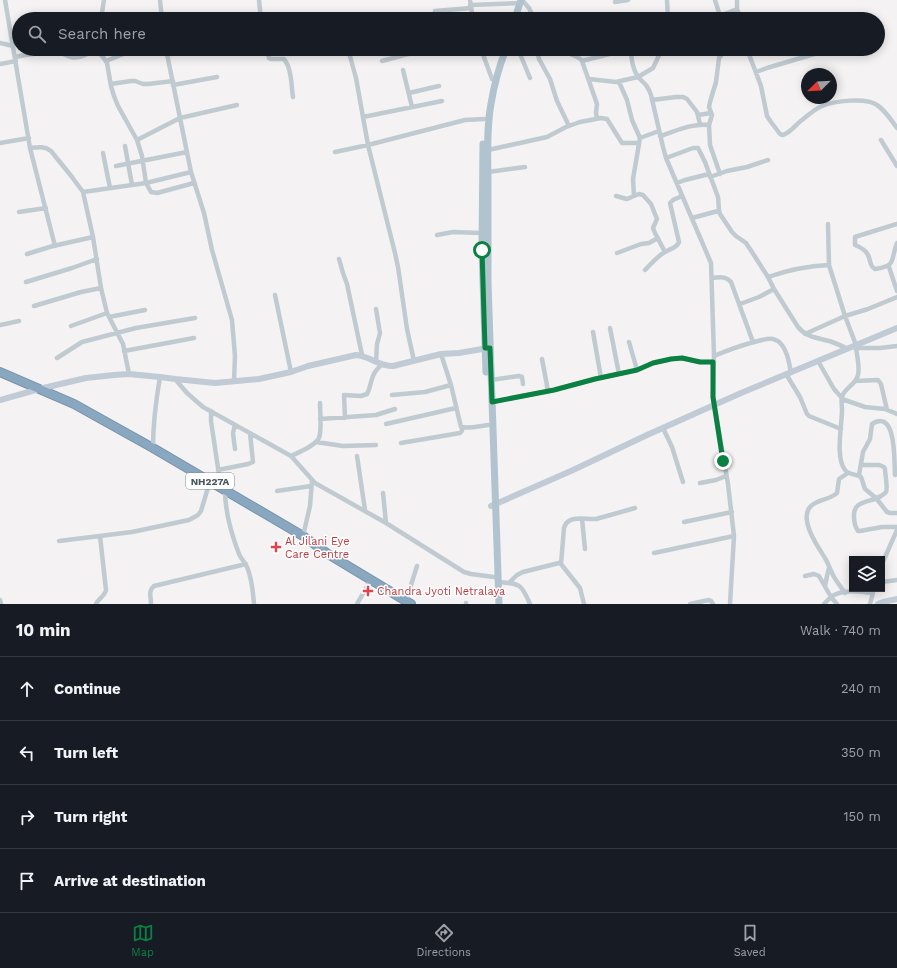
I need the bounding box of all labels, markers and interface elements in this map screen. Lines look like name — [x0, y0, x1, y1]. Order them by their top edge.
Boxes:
search box — [12, 12, 885, 56]
icon: search — [26, 23, 48, 45]
text: Search here — [58, 25, 146, 43]
north arrow — [801, 68, 837, 104]
route start — [473, 241, 491, 259]
route end — [714, 452, 732, 470]
road number: NH227A — [186, 473, 234, 489]
place label: Al Jilani Eye Care Centre — [285, 535, 350, 561]
marker: Al Jilani Eye Care Centre — [270, 541, 282, 553]
map controls — [849, 556, 885, 592]
button: layers — [849, 556, 885, 592]
marker: Chandra Jyoti Netralaya — [362, 585, 374, 597]
place label: Chandra Jyoti Netralaya — [377, 585, 505, 598]
text: 10 min — [16, 620, 71, 640]
text: Walk · 740 m — [800, 623, 881, 638]
icon: ahead — [16, 678, 38, 700]
text: Continue — [54, 680, 121, 698]
text: 240 m — [841, 681, 881, 696]
icon: left — [16, 742, 38, 764]
text: Turn left — [54, 744, 118, 762]
text: 350 m — [841, 745, 881, 760]
icon: right — [16, 806, 38, 828]
text: Turn right — [54, 808, 127, 826]
text: 150 m — [843, 809, 881, 824]
icon: arrive — [16, 870, 38, 892]
text: Arrive at destination — [54, 872, 206, 890]
tab: Map — [131, 922, 154, 959]
tab: Directions — [417, 922, 471, 959]
tab: Saved — [734, 922, 766, 959]

